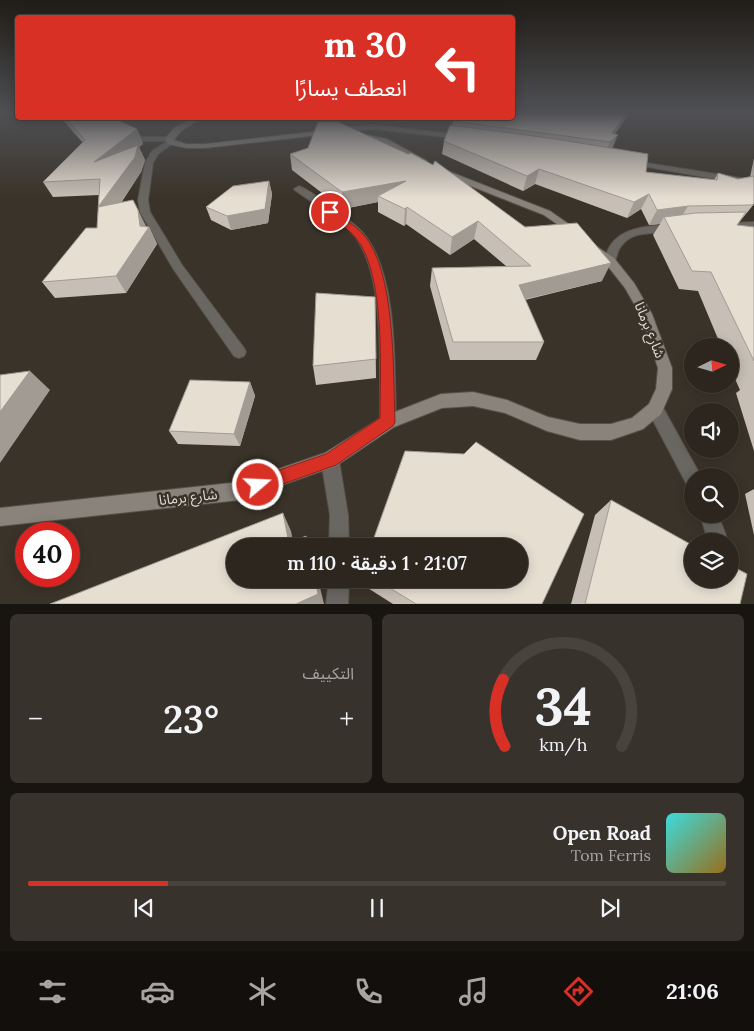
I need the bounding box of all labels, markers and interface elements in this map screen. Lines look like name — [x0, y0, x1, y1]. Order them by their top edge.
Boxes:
text: 30 m — [324, 22, 407, 67]
icon: left — [425, 35, 490, 100]
text: انعطف يسارًا — [294, 74, 407, 102]
pin — [309, 191, 351, 233]
icon: arrive — [316, 198, 344, 226]
street label: شارع برمانا — [629, 299, 669, 361]
north arrow — [684, 338, 739, 392]
map controls — [684, 338, 739, 588]
button: sound — [684, 403, 739, 458]
position arrow — [231, 458, 283, 510]
button: search — [684, 468, 739, 523]
street label: شارع برمانا — [158, 485, 219, 511]
speed limit sign: 40 — [15, 522, 80, 587]
button: layers — [684, 533, 739, 588]
text: 21:07 · 1 دقيقة · 110 m — [287, 551, 467, 575]
text: التكييف — [302, 663, 354, 683]
text: 34 — [534, 673, 592, 739]
text: 23° — [163, 695, 219, 743]
text: − — [28, 701, 43, 737]
text: + — [339, 701, 354, 737]
text: km/h — [539, 733, 587, 756]
text: Open Road — [553, 821, 651, 845]
text: Tom Ferris — [571, 845, 651, 865]
icon: previous — [130, 894, 158, 922]
icon: pause — [363, 894, 391, 922]
icon: next — [596, 894, 624, 922]
icon: filters — [35, 974, 70, 1009]
icon: car — [140, 974, 175, 1009]
icon: climate — [245, 974, 280, 1009]
icon: phone — [351, 974, 386, 1009]
icon: music — [456, 974, 491, 1009]
icon: directions — [561, 974, 596, 1009]
text: 21:06 — [666, 977, 719, 1005]

